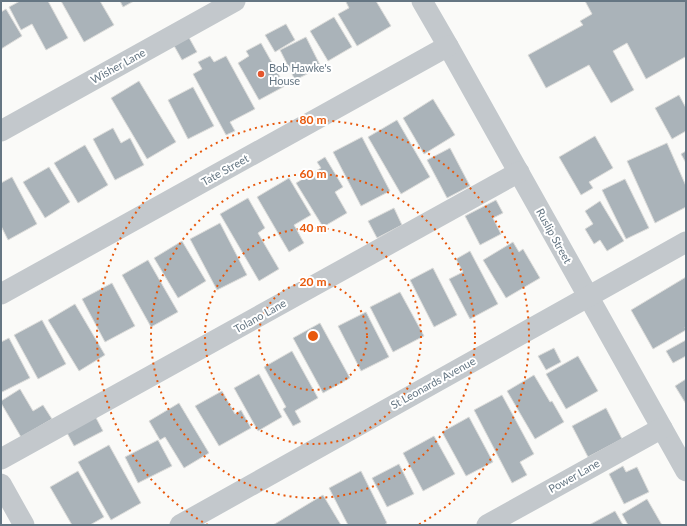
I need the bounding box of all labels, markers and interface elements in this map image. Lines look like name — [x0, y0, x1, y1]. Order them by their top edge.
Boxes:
street label: Wisher Lane — [88, 45, 147, 86]
place label: Bob Hawke's House — [269, 61, 332, 87]
marker: Bob Hawke's House — [256, 69, 266, 79]
text: 80 m — [300, 112, 326, 127]
street label: Tate Street — [199, 151, 251, 188]
text: 60 m — [300, 166, 326, 181]
street label: Ruslip Street — [534, 206, 575, 266]
text: 40 m — [300, 220, 326, 235]
text: 20 m — [300, 274, 326, 289]
street label: Tolano Lane — [231, 296, 288, 335]
centre of rings — [306, 329, 320, 343]
street label: St Leonards Avenue — [388, 354, 478, 411]
street label: Power Lane — [546, 456, 602, 495]

